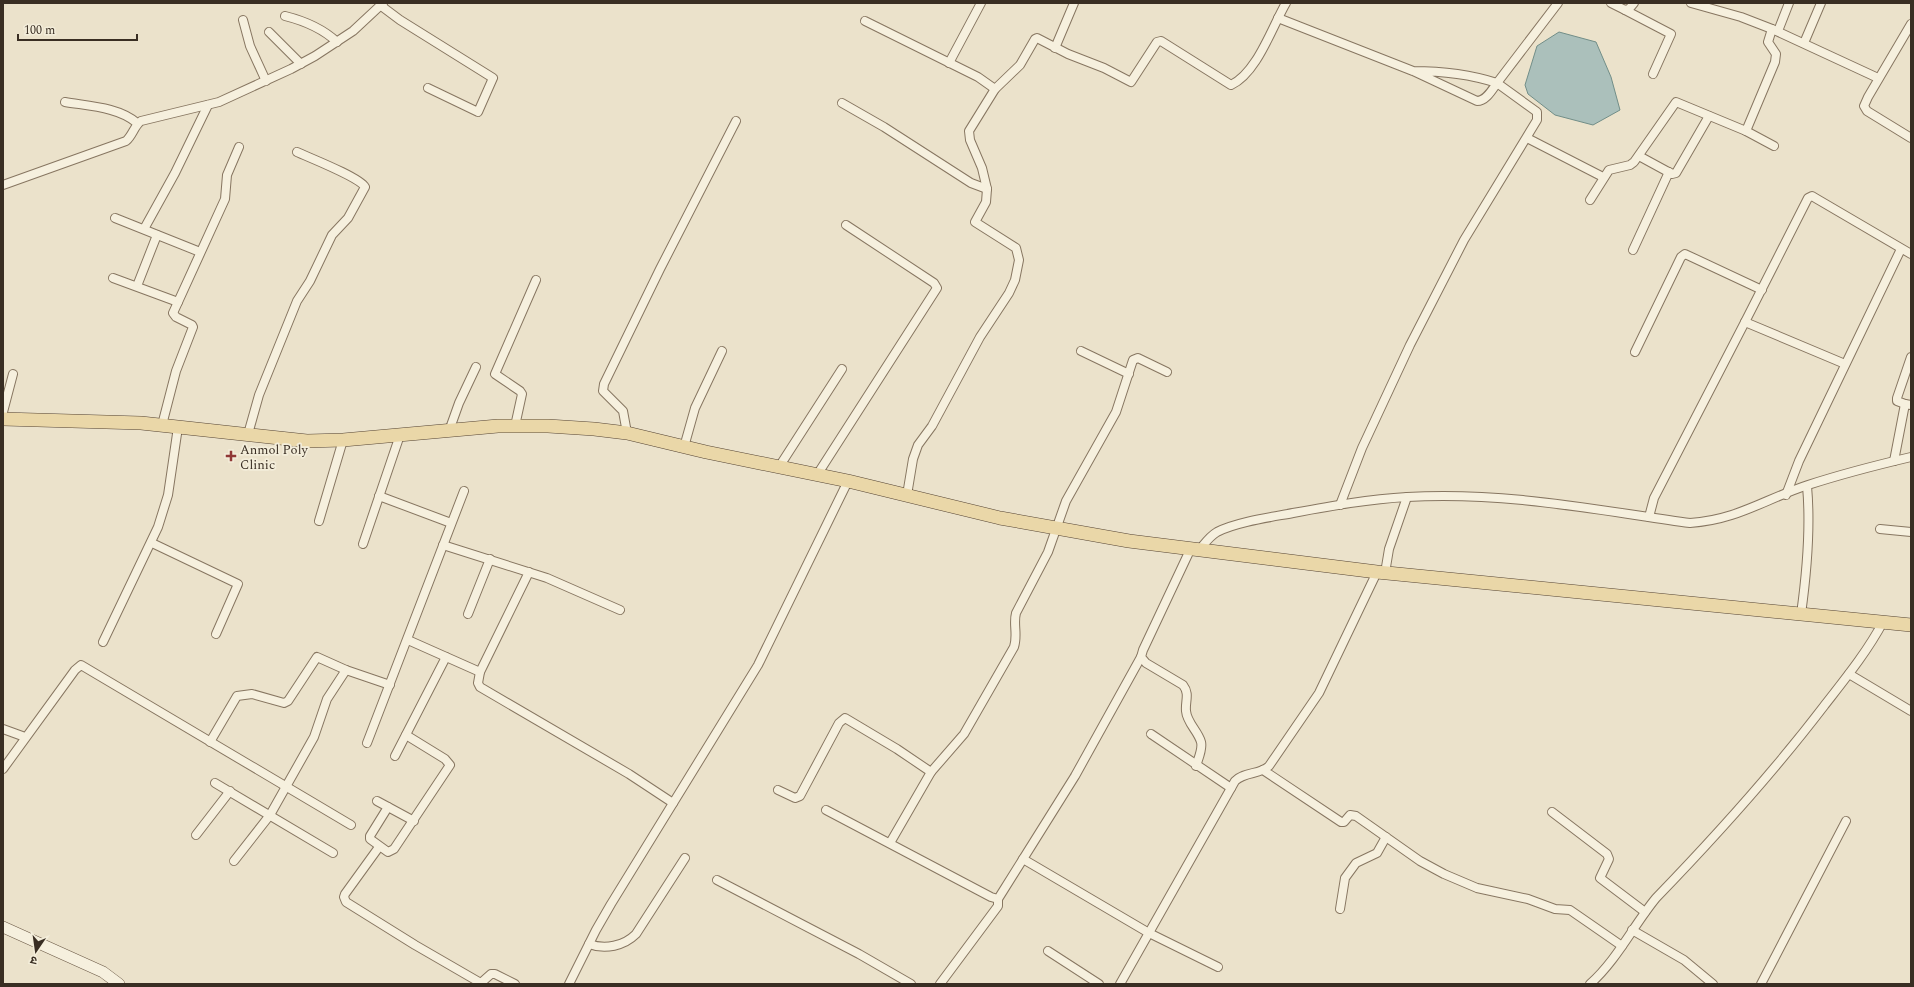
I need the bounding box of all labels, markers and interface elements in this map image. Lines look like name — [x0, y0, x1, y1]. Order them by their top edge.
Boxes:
scale bar — [18, 16, 137, 42]
text: 100 m — [24, 21, 55, 40]
place label: Anmol Poly Clinic — [240, 440, 308, 475]
marker: Anmol Poly Clinic — [225, 450, 237, 462]
north arrow — [16, 931, 56, 971]
text: उ — [28, 951, 39, 969]

